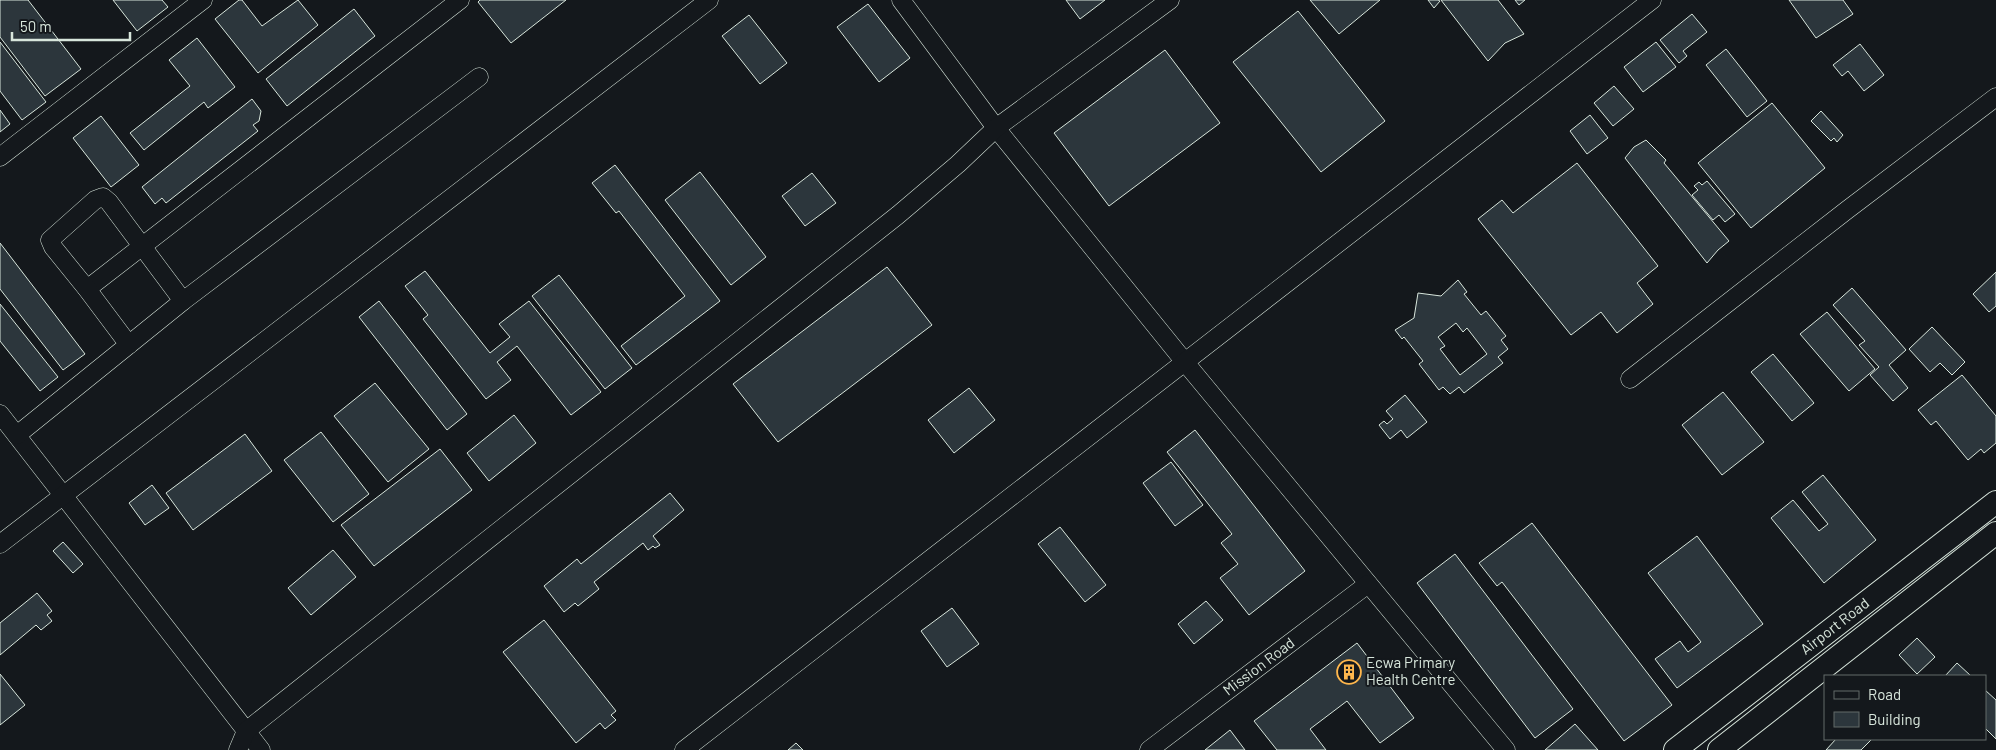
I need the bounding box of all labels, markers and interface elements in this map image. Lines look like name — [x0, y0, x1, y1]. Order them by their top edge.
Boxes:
scale bar — [12, 10, 130, 42]
text: 50 m — [20, 17, 52, 35]
street label: Airport Road — [1796, 593, 1872, 658]
street label: Mission Road — [1219, 633, 1298, 699]
place label: Ecwa Primary Health Centre — [1366, 653, 1455, 688]
building icon: Ecwa Primary Health Centre — [1336, 659, 1362, 685]
legend — [1824, 675, 1986, 740]
text: Road — [1868, 685, 1901, 703]
text: Building — [1868, 710, 1921, 728]

